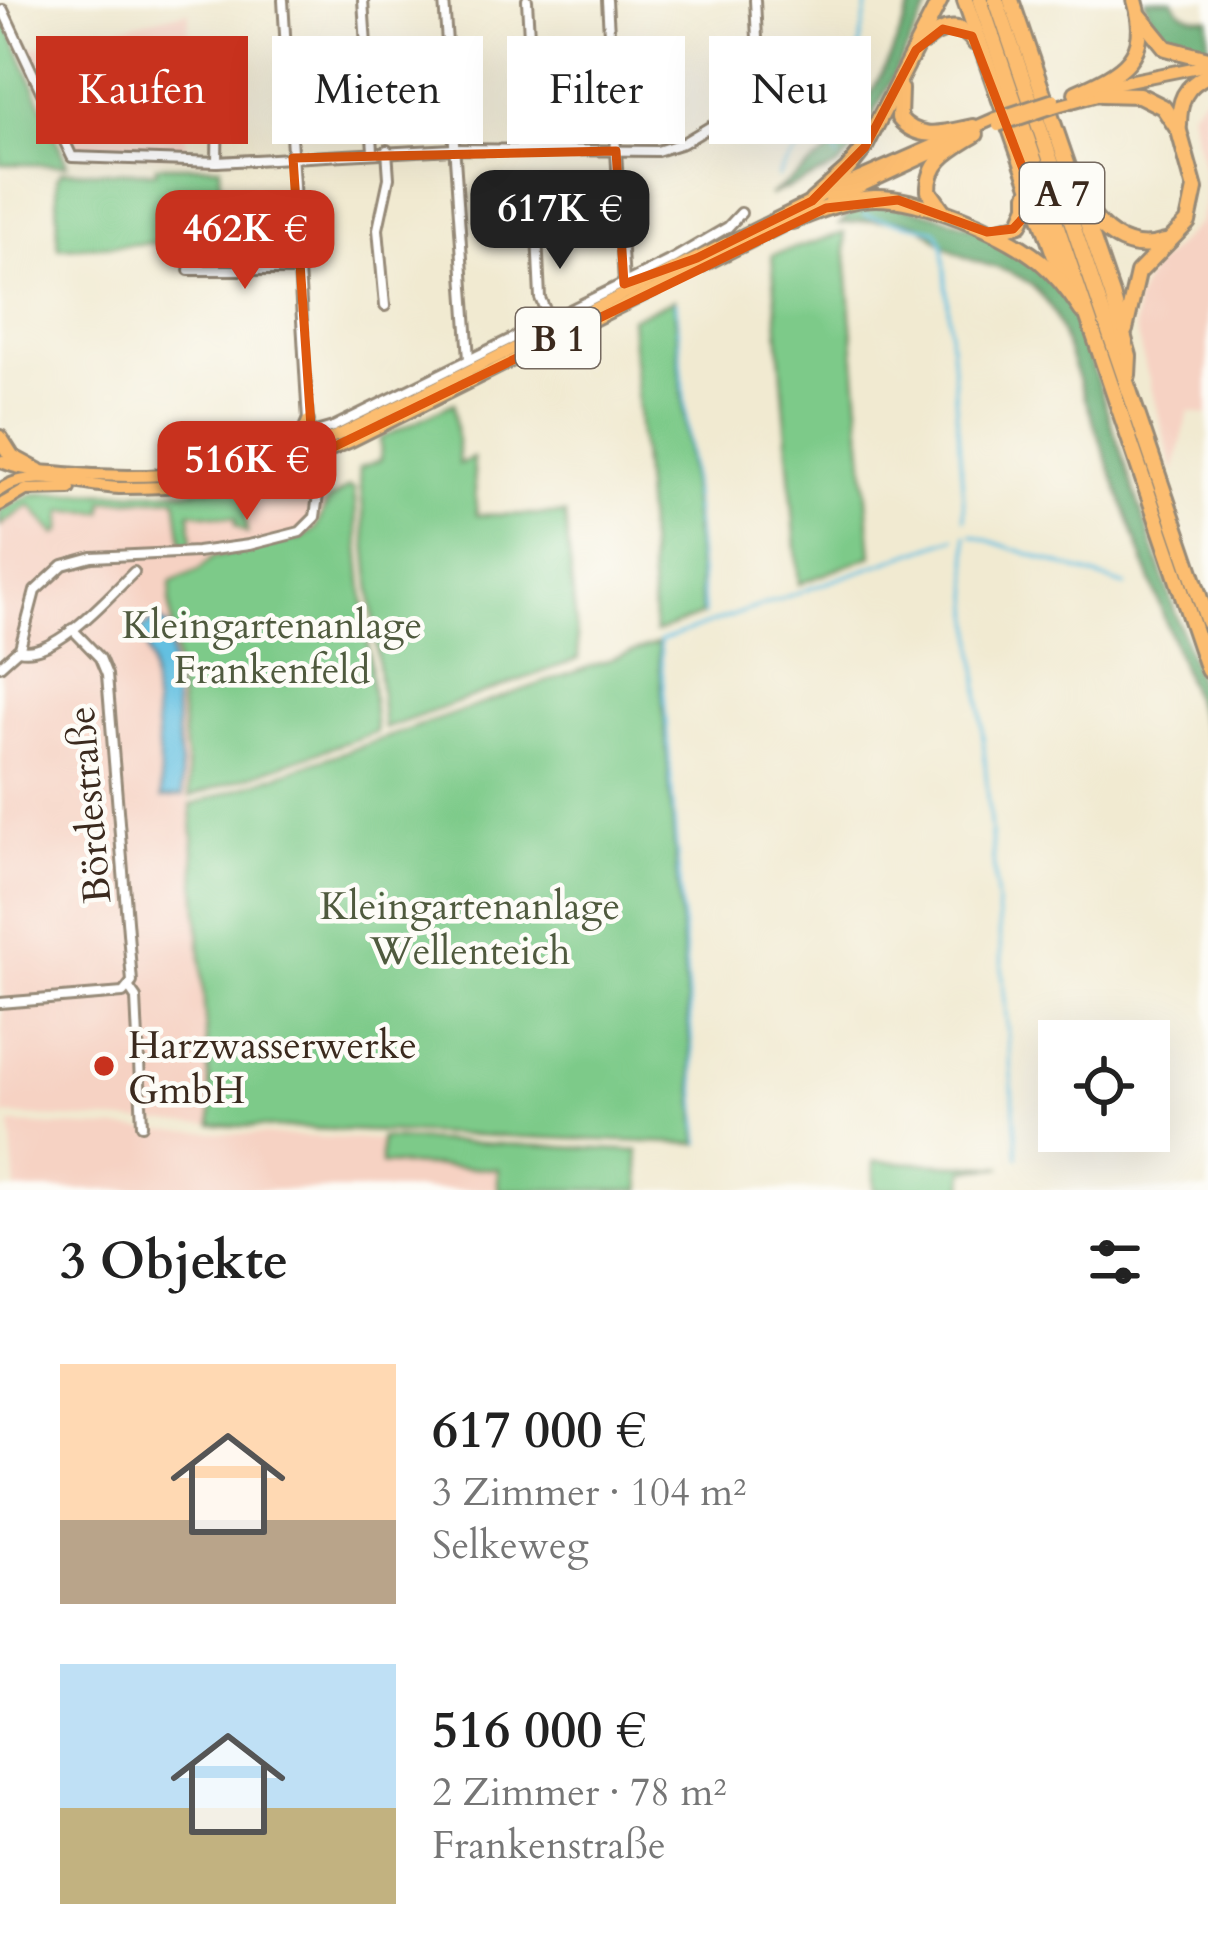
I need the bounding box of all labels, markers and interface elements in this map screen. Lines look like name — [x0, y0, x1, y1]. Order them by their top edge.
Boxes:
chip: Kaufen — [36, 36, 248, 144]
chip: Mieten — [272, 36, 483, 144]
chip: Filter — [507, 36, 685, 144]
chip: Neu — [709, 36, 871, 144]
road number: A 7 — [1020, 163, 1104, 223]
pin: 617K € — [462, 170, 658, 272]
text: 617K € — [497, 182, 623, 235]
pin: 462K € — [147, 190, 343, 292]
text: 462K € — [182, 202, 308, 255]
road number: B 1 — [516, 308, 600, 368]
pin: 516K € — [149, 421, 345, 523]
text: 516K € — [184, 433, 310, 486]
park label: Kleingartenanlage Frankenfeld — [122, 599, 422, 697]
street label: Bördestraße — [54, 704, 125, 906]
park label: Kleingartenanlage Wellenteich — [320, 880, 620, 978]
place label: Harzwasserwerke GmbH — [128, 1019, 417, 1117]
map controls — [1038, 1020, 1170, 1152]
button: locate — [1038, 1020, 1170, 1152]
marker: Harzwasserwerke GmbH — [91, 1053, 117, 1079]
text: 3 Objekte — [60, 1227, 288, 1297]
icon: filters — [1082, 1229, 1148, 1295]
text: 617 000 € — [432, 1396, 646, 1466]
icon: home — [156, 1412, 300, 1556]
text: 3 Zimmer · 104 m² — [432, 1466, 746, 1519]
text: Selkeweg — [432, 1519, 589, 1572]
text: 516 000 € — [432, 1696, 646, 1766]
icon: home — [156, 1712, 300, 1856]
text: 2 Zimmer · 78 m² — [432, 1766, 726, 1819]
text: Frankenstraße — [432, 1819, 666, 1872]

